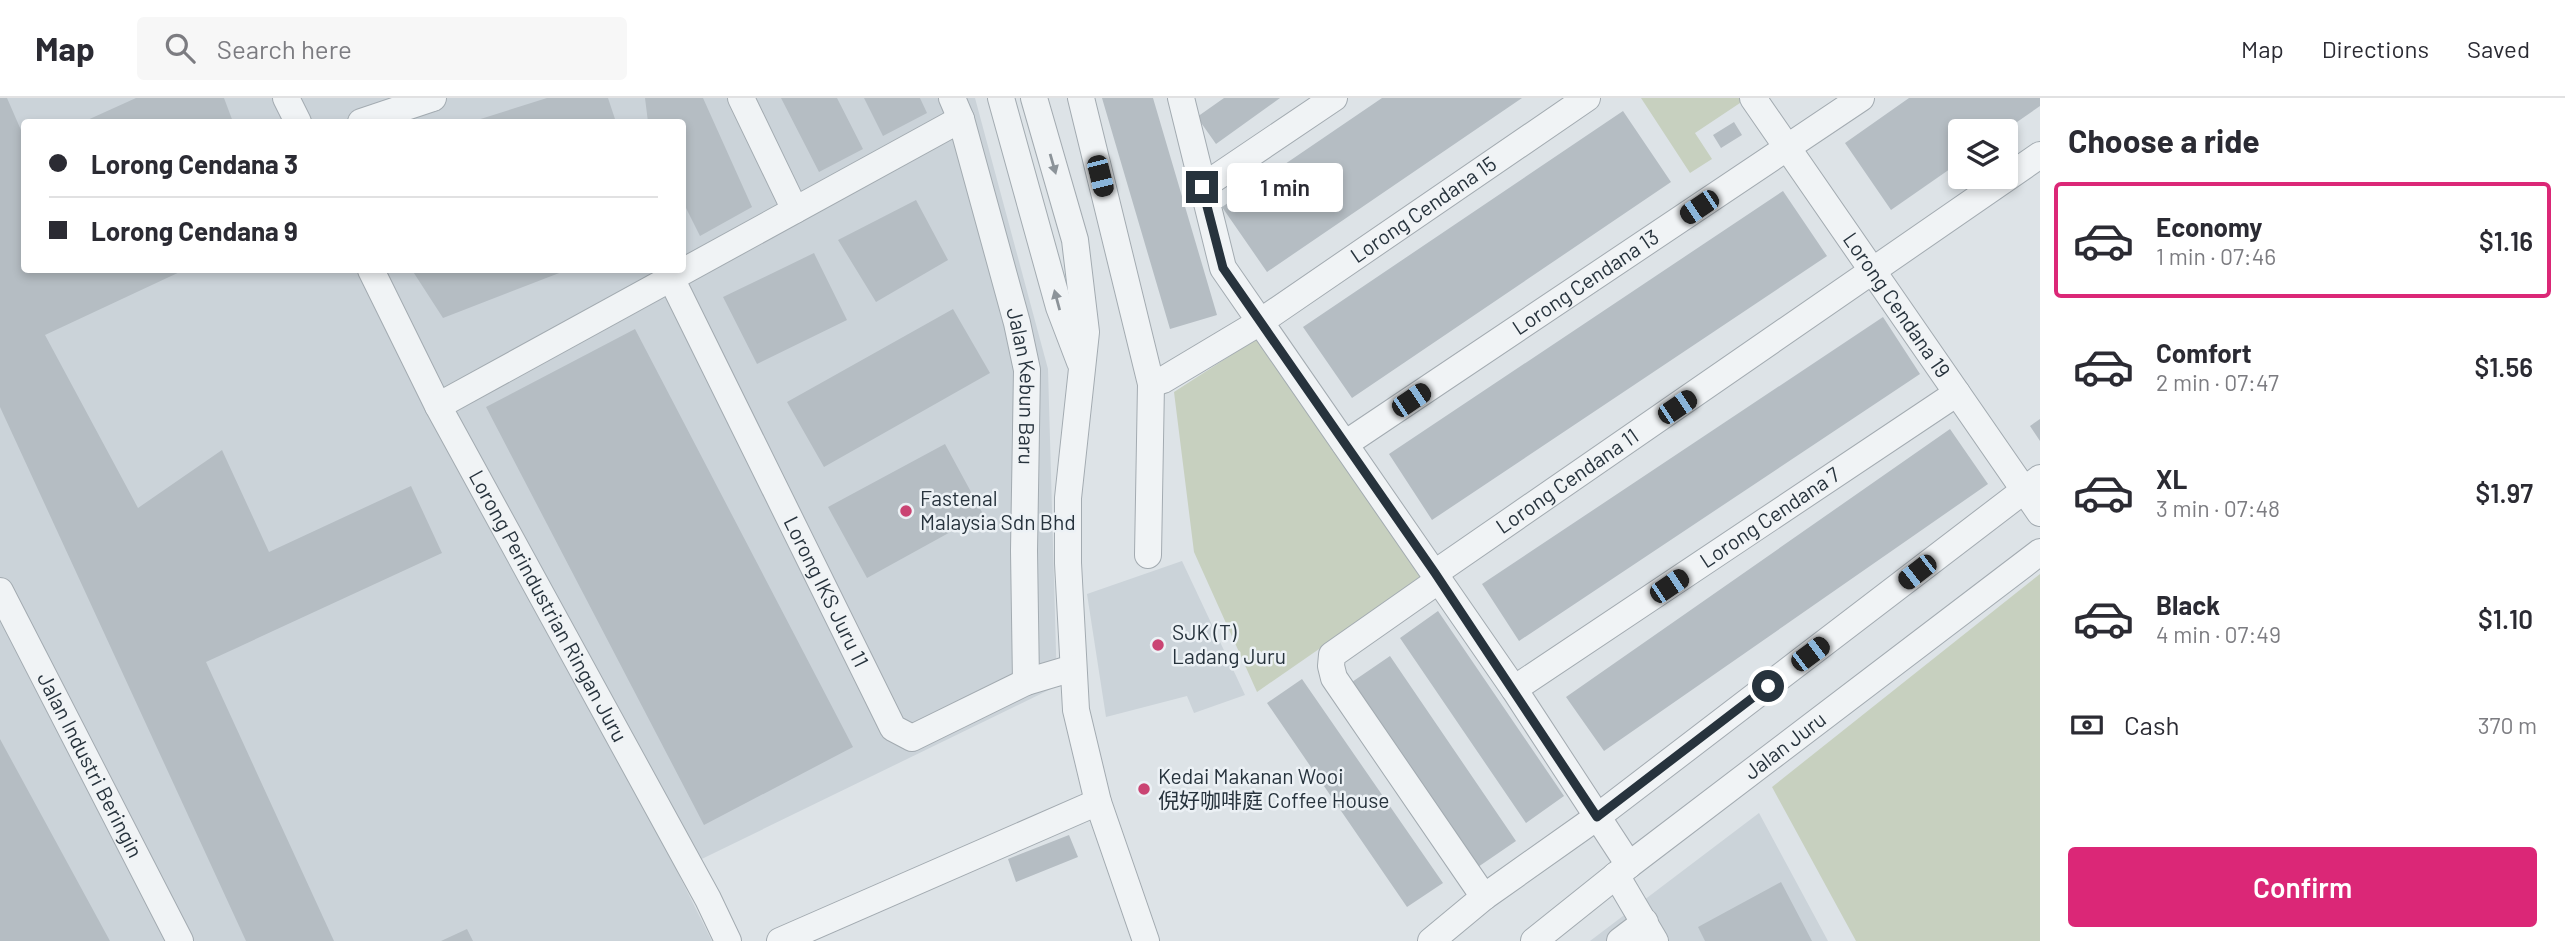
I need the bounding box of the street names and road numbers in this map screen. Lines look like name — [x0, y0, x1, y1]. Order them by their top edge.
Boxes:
street label: Lorong Cendana 15 — [1345, 150, 1500, 267]
street label: Lorong Cendana 13 — [1507, 223, 1663, 339]
street label: Lorong Cendana 19 — [1839, 227, 1957, 382]
street label: Jalan Kebun Baru — [1002, 304, 1041, 465]
street label: Lorong Cendana 11 — [1491, 422, 1643, 538]
street label: Lorong Cendana 7 — [1695, 461, 1844, 572]
street label: Lorong Perindustrian Ringan Juru — [465, 465, 633, 746]
street label: Lorong IKS Juru 11 — [779, 512, 875, 671]
street label: Jalan Industri Beringin — [33, 668, 149, 861]
street label: Jalan Juru — [1738, 706, 1830, 784]

